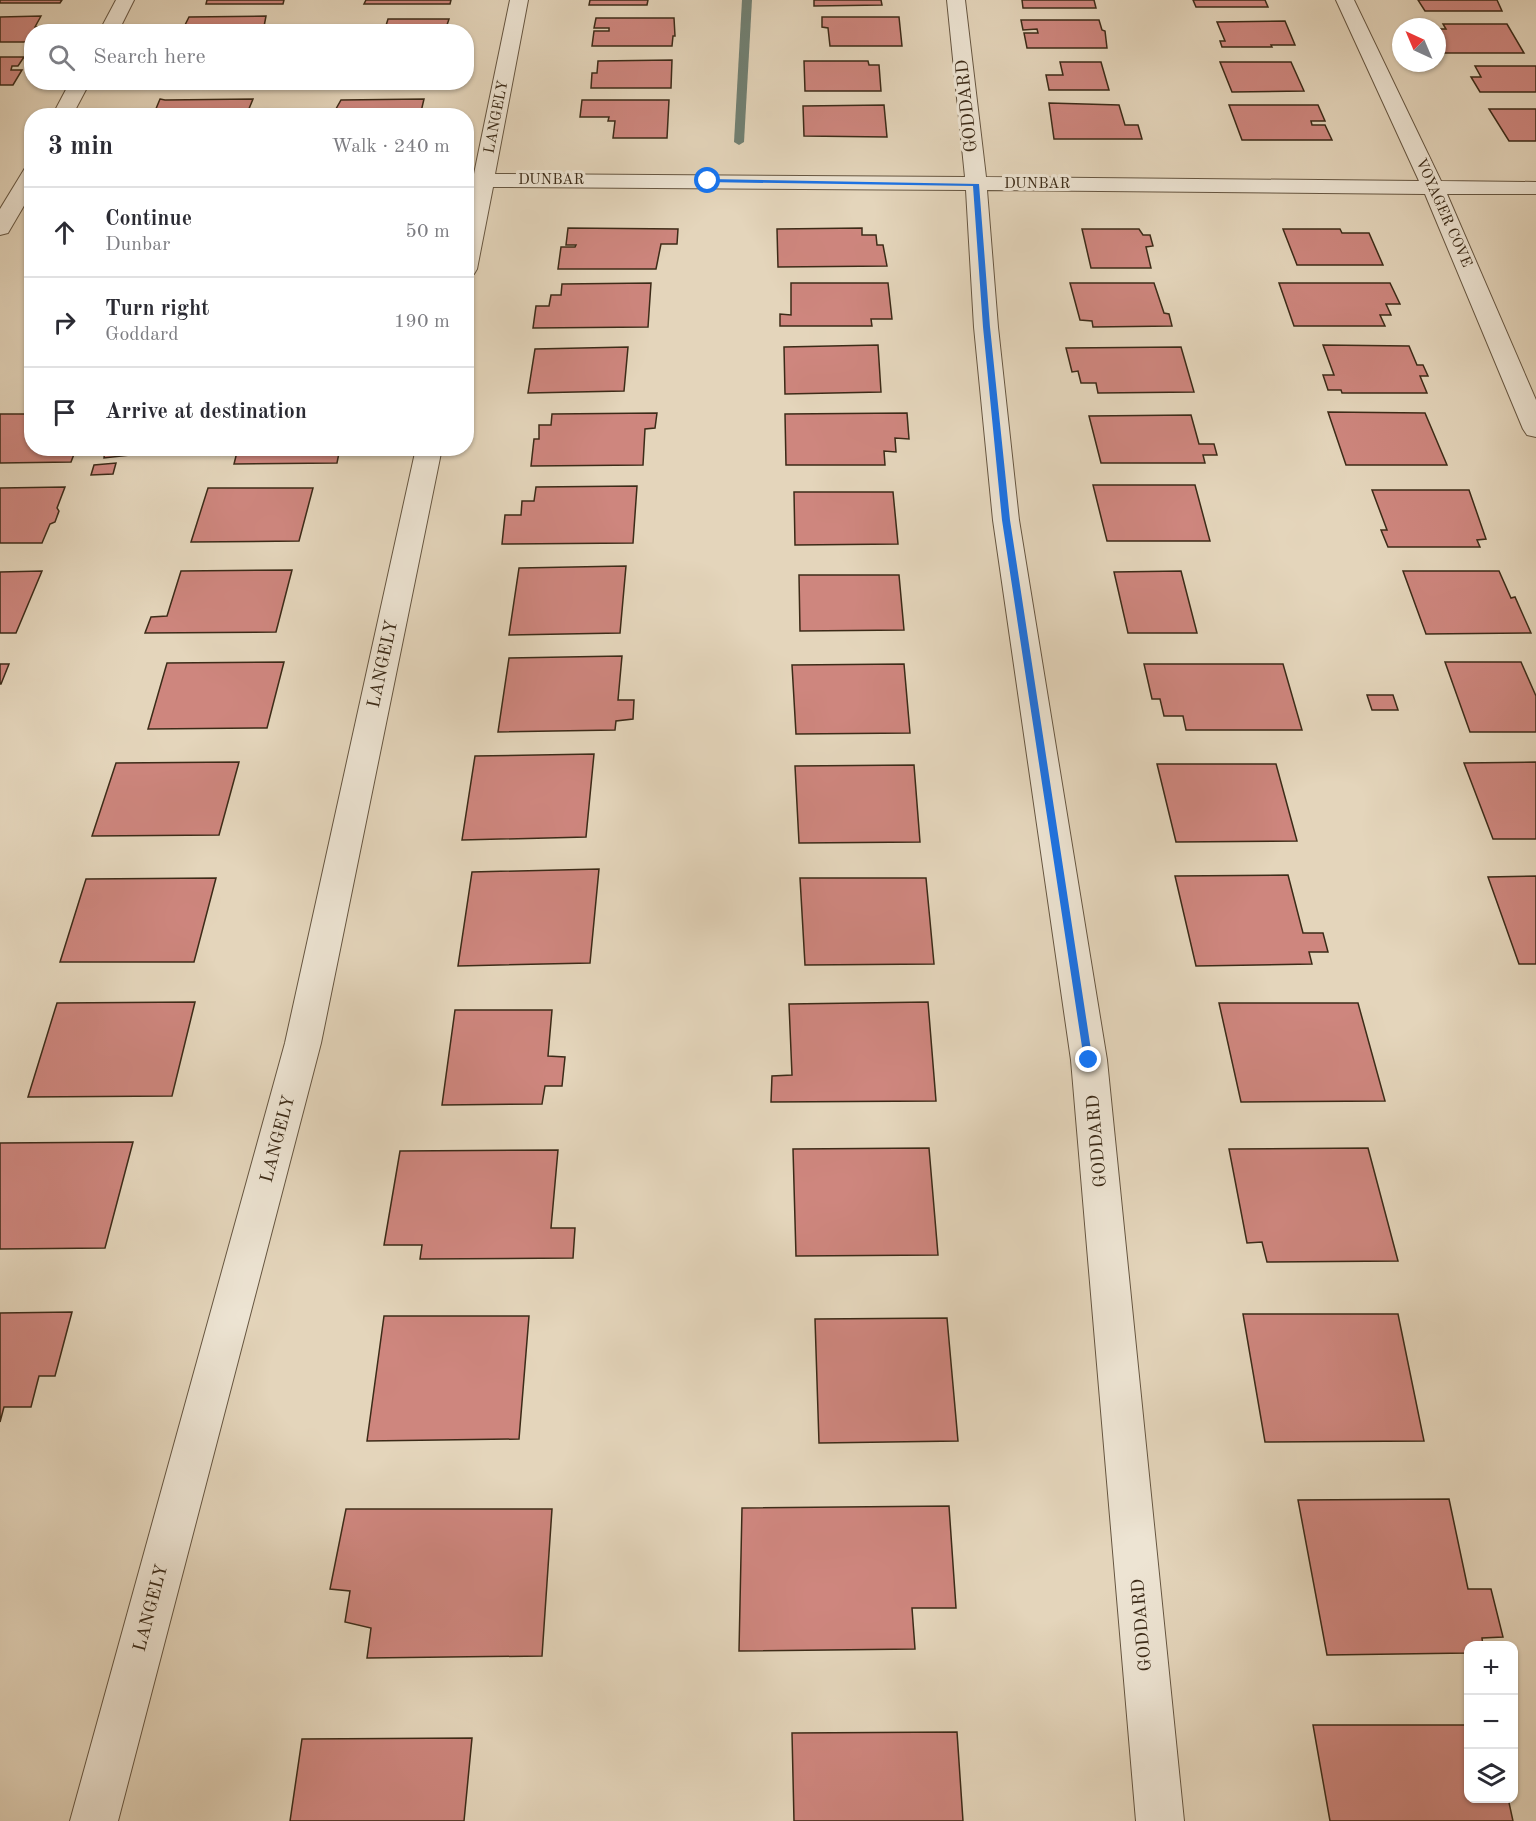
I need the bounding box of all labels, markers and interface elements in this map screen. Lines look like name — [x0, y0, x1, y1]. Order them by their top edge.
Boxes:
north arrow — [1392, 18, 1446, 72]
search box — [24, 24, 474, 90]
icon: search — [45, 41, 78, 74]
text: Search here — [93, 46, 206, 68]
street label: GODDARD — [953, 59, 981, 153]
street label: LANGELY — [483, 79, 511, 155]
text: 3 min — [48, 134, 113, 160]
text: Walk · 240 m — [331, 137, 450, 157]
street label: VOYAGER COVE — [1412, 156, 1474, 270]
route start — [694, 167, 720, 193]
street label: DUNBAR — [518, 173, 584, 188]
street label: DUNBAR — [1004, 177, 1070, 192]
text: Continue — [105, 208, 192, 230]
icon: ahead — [48, 216, 81, 249]
text: 50 m — [405, 222, 450, 242]
text: Dunbar — [105, 235, 170, 255]
text: Turn right — [105, 298, 209, 320]
icon: right — [48, 306, 81, 339]
text: 190 m — [394, 312, 450, 332]
text: Goddard — [105, 325, 179, 345]
icon: arrive — [48, 396, 81, 429]
text: Arrive at destination — [105, 401, 307, 423]
street label: LANGELY — [365, 618, 401, 710]
route end — [1075, 1046, 1101, 1072]
street label: LANGELY — [258, 1094, 298, 1184]
street label: GODDARD — [1084, 1094, 1110, 1188]
street label: LANGELY — [131, 1563, 171, 1653]
street label: GODDARD — [1129, 1578, 1155, 1672]
map controls — [1464, 1641, 1518, 1803]
button: + — [1464, 1641, 1518, 1695]
button: − — [1464, 1695, 1518, 1749]
button: layers — [1464, 1749, 1518, 1803]

